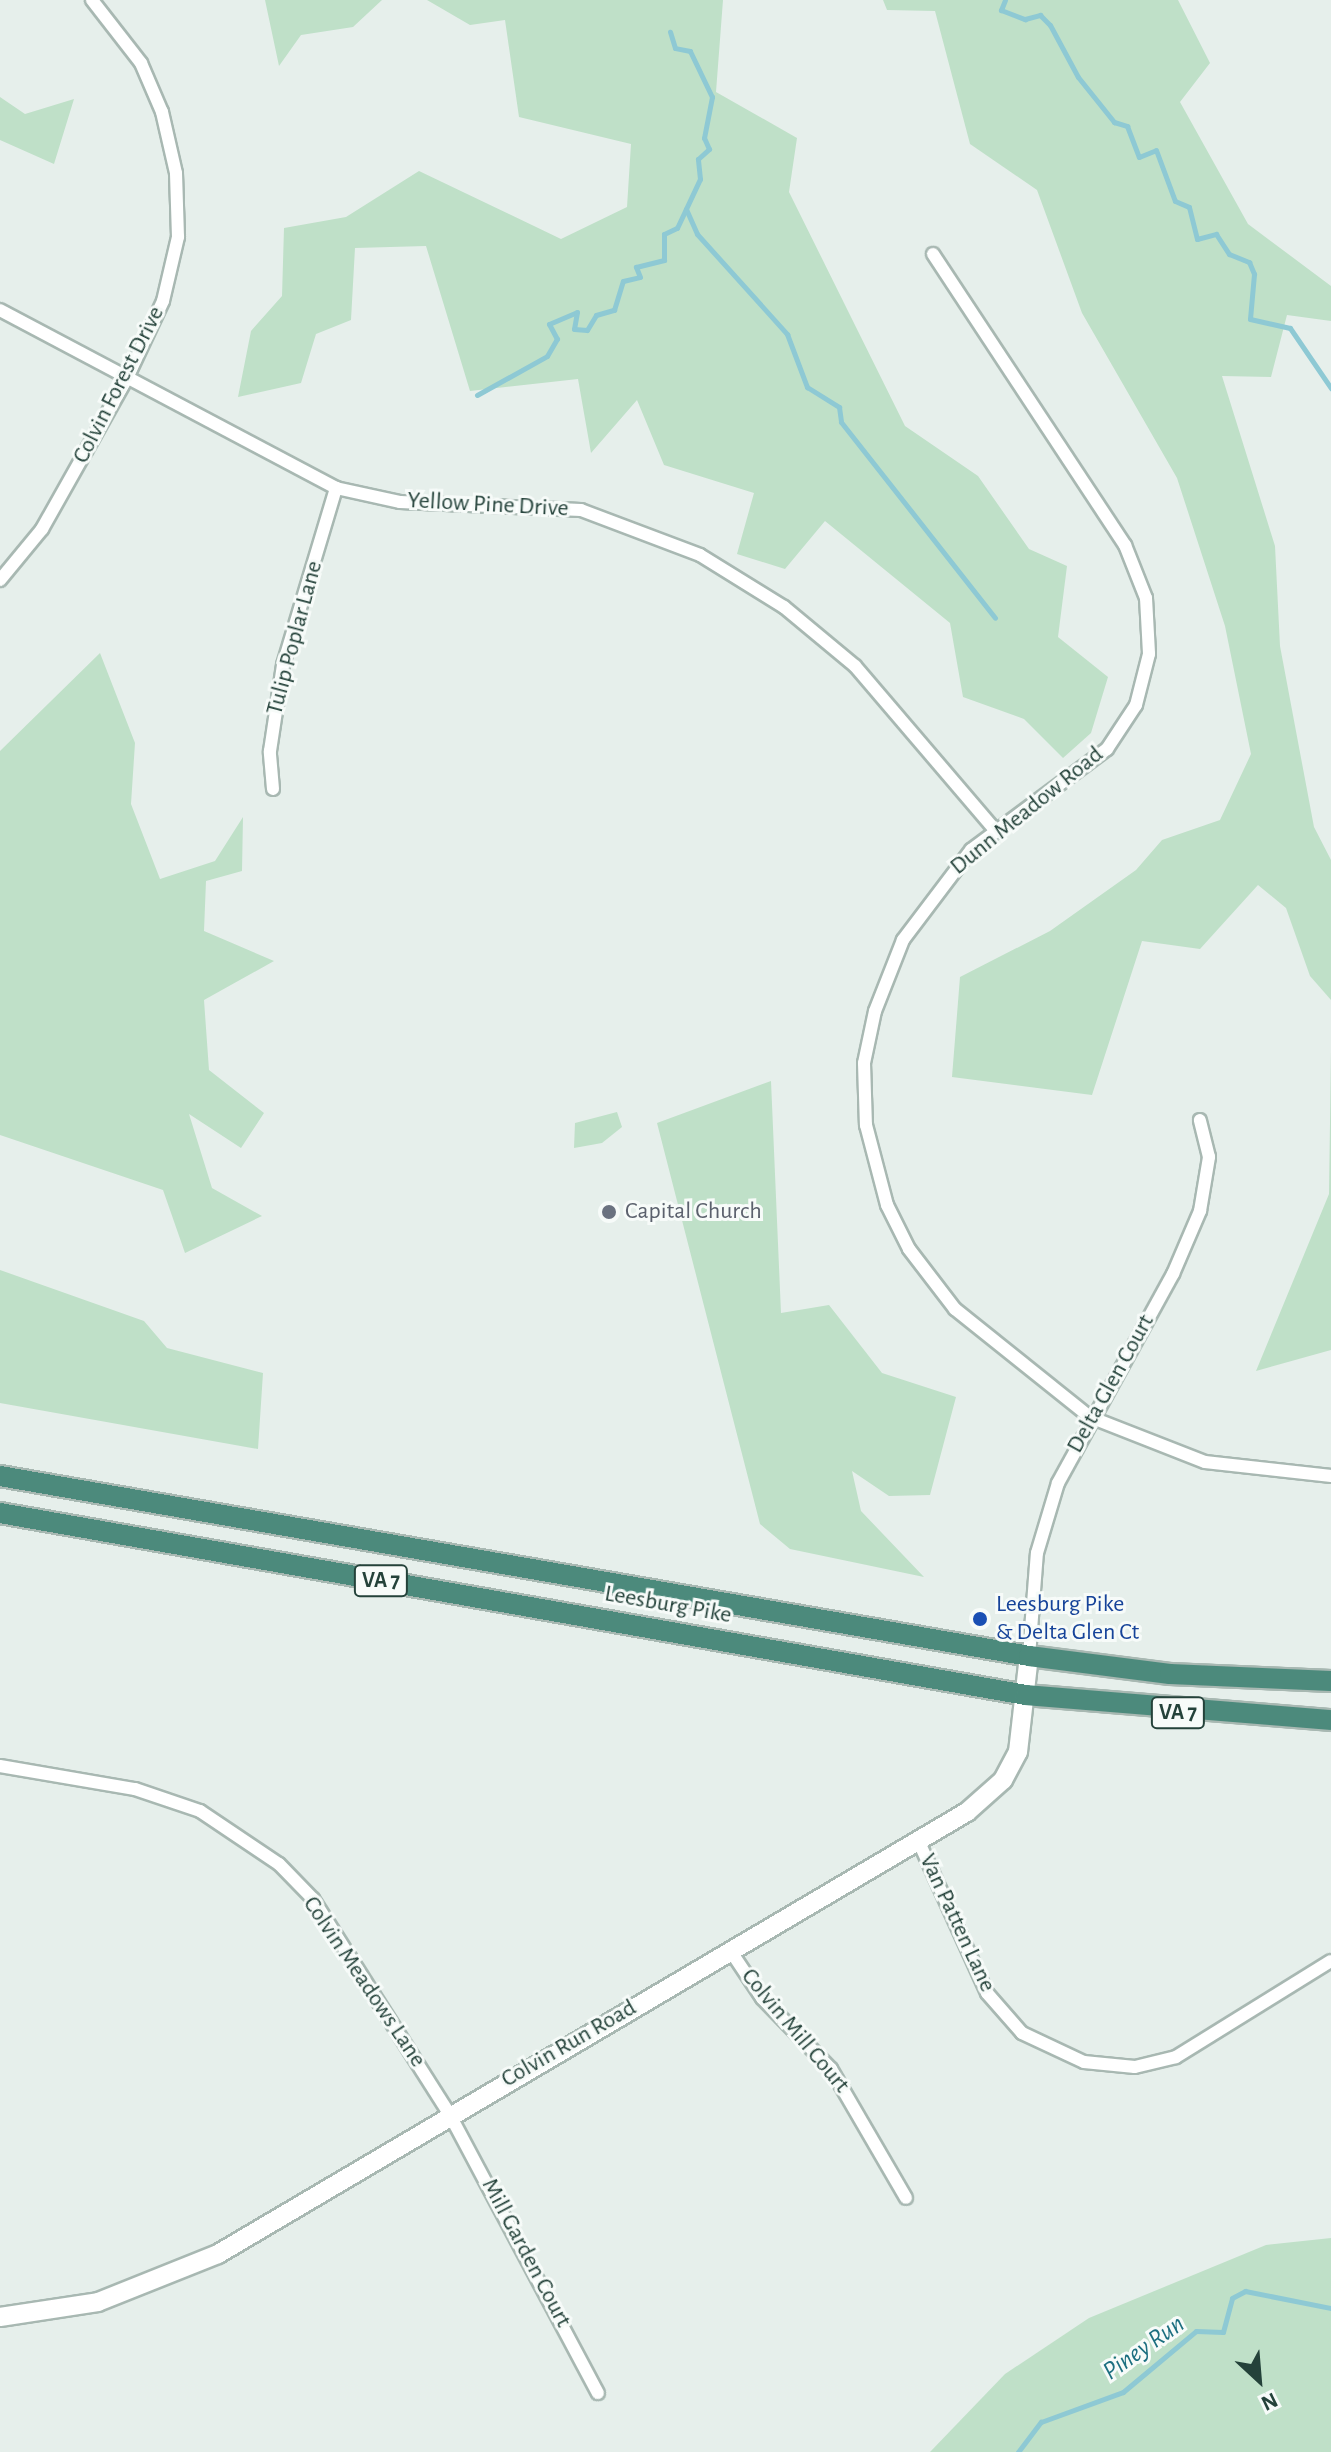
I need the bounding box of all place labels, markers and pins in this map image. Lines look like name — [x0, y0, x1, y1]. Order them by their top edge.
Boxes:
place label: Capital Church — [625, 1198, 762, 1226]
marker: Capital Church — [600, 1203, 618, 1221]
place label: Leesburg Pike & Delta Glen Ct — [996, 1591, 1139, 1647]
marker: Leesburg Pike & Delta Glen Ct — [971, 1610, 989, 1628]

